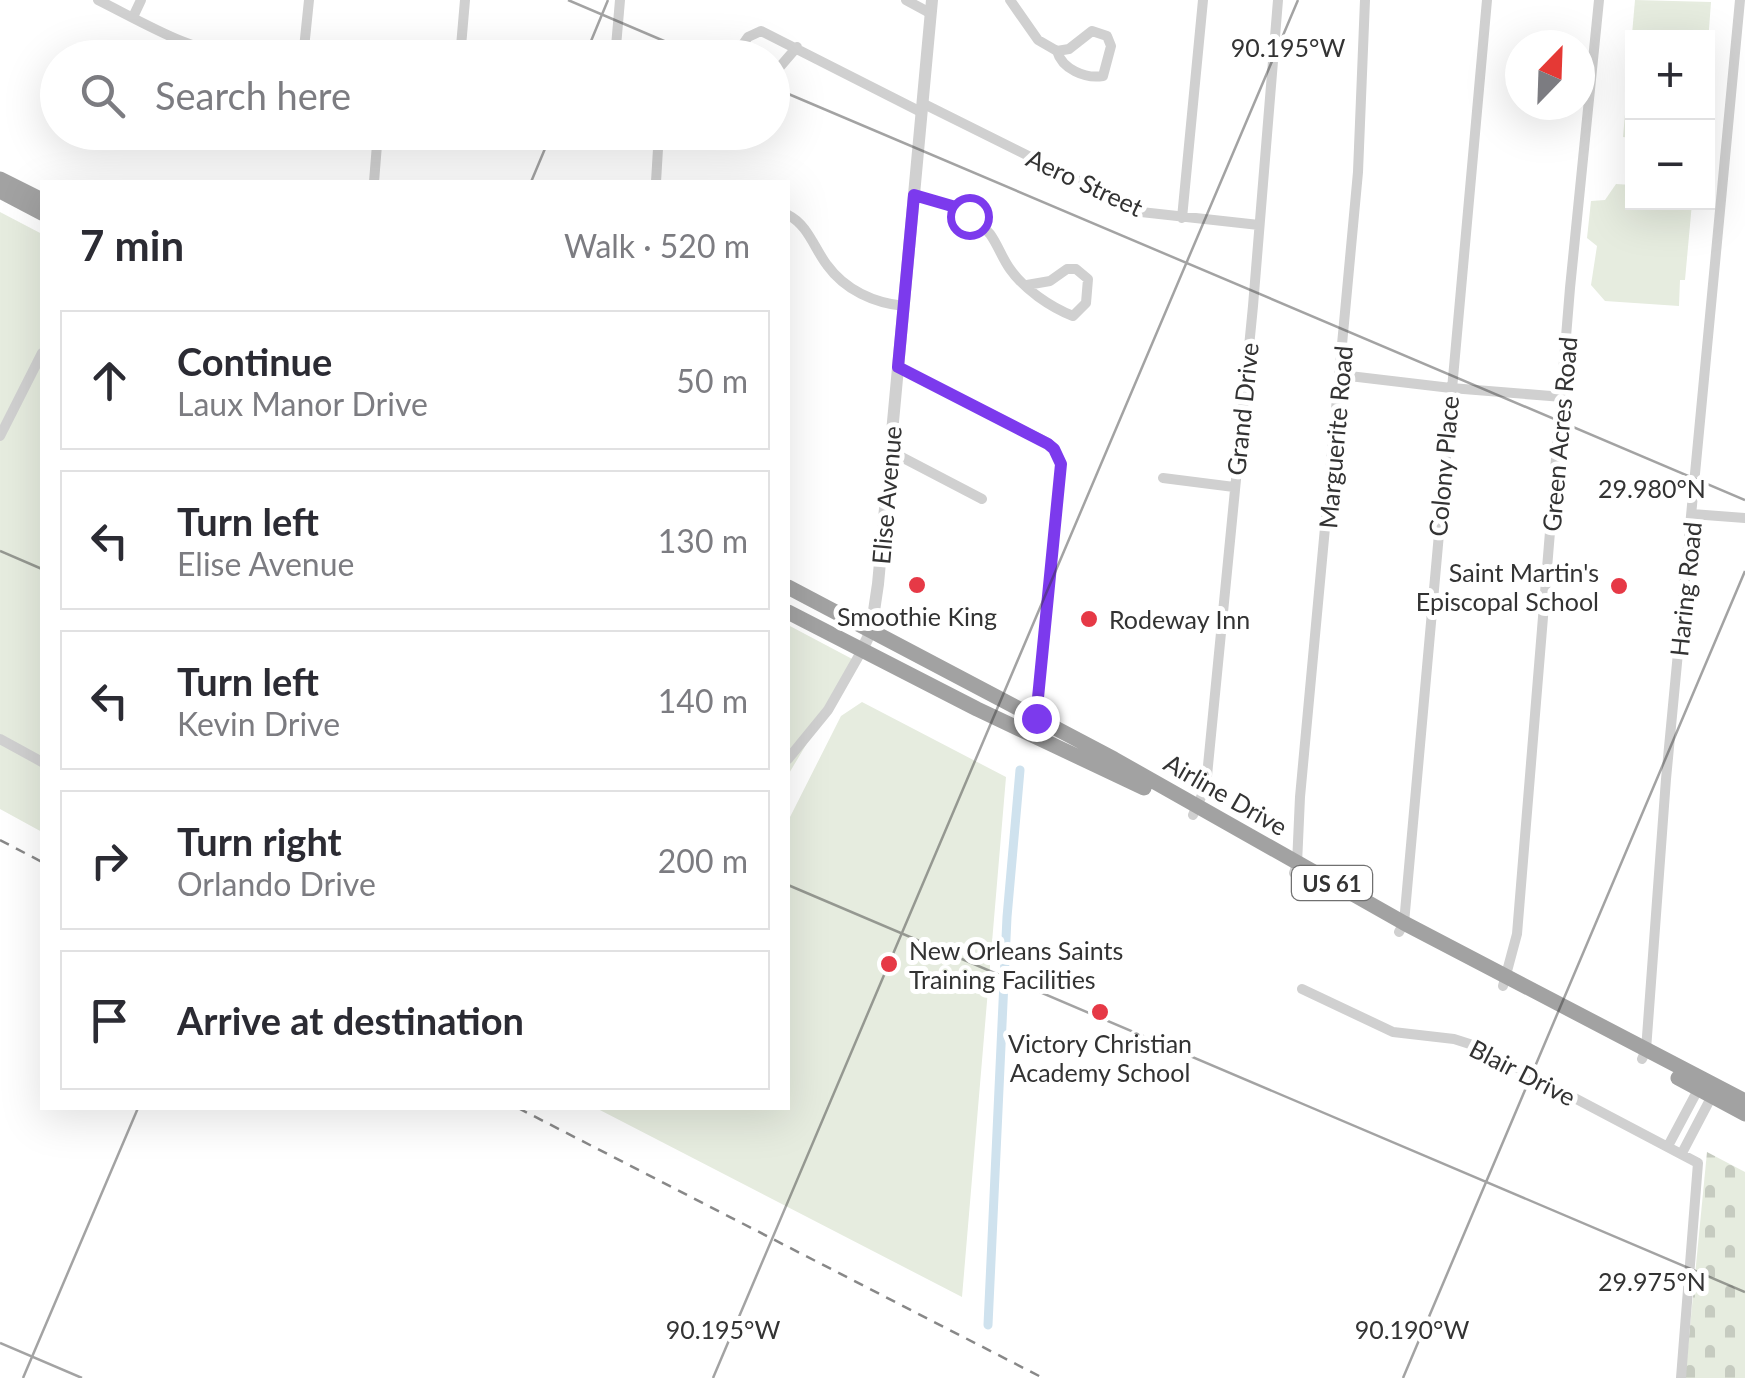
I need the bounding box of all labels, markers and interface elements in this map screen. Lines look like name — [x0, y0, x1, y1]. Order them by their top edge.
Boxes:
north arrow — [1505, 30, 1595, 120]
map controls — [1625, 30, 1715, 210]
button: + — [1625, 30, 1715, 120]
text: 90.195°W — [1231, 32, 1345, 62]
search box — [40, 40, 790, 150]
icon: search — [75, 68, 130, 123]
text: Search here — [155, 72, 351, 118]
button: − — [1625, 120, 1715, 210]
street label: Aero Street — [1022, 142, 1148, 222]
route start — [947, 194, 993, 240]
text: 7 min — [80, 220, 184, 270]
text: Walk · 520 m — [564, 226, 750, 265]
street label: Green Acres Road — [1536, 335, 1582, 533]
text: Continue — [177, 338, 332, 384]
street label: Grand Drive — [1220, 341, 1264, 477]
street label: Marguerite Road — [1312, 344, 1358, 530]
icon: ahead — [82, 353, 137, 408]
text: 50 m — [676, 361, 748, 400]
text: Laux Manor Drive — [177, 384, 428, 423]
street label: Colony Place — [1422, 394, 1464, 538]
street label: Elise Avenue — [865, 425, 907, 565]
text: 29.980°N — [1598, 473, 1706, 503]
text: Turn left — [177, 498, 319, 544]
icon: left — [82, 513, 137, 568]
street label: Haring Road — [1663, 520, 1707, 658]
text: 130 m — [658, 521, 748, 560]
text: Elise Avenue — [177, 544, 354, 583]
place label: Saint Martin's Episcopal School — [1416, 557, 1599, 616]
marker: Smoothie King — [906, 574, 928, 596]
marker: Saint Martin's Episcopal School — [1608, 575, 1630, 597]
place label: Smoothie King — [837, 601, 997, 631]
place label: Rodeway Inn — [1109, 604, 1250, 634]
marker: Rodeway Inn — [1078, 608, 1100, 630]
text: Turn left — [177, 658, 319, 704]
icon: left — [82, 673, 137, 728]
text: 140 m — [658, 681, 748, 720]
route end — [1014, 696, 1060, 742]
text: Kevin Drive — [177, 704, 340, 743]
street label: Airline Drive — [1159, 747, 1293, 841]
text: Turn right — [177, 818, 342, 864]
icon: right — [82, 833, 137, 888]
text: 200 m — [658, 841, 748, 880]
text: Orlando Drive — [177, 864, 376, 903]
road number: US 61 — [1292, 866, 1372, 900]
place label: New Orleans Saints Training Facilities — [909, 935, 1123, 994]
marker: New Orleans Saints Training Facilities — [878, 953, 900, 975]
icon: arrive — [82, 993, 137, 1048]
text: Arrive at destination — [177, 997, 524, 1043]
marker: Victory Christian Academy School — [1089, 1001, 1111, 1023]
place label: Victory Christian Academy School — [1008, 1028, 1192, 1087]
street label: Blair Drive — [1465, 1033, 1581, 1111]
text: 29.975°N — [1598, 1266, 1706, 1296]
text: 90.195°W — [666, 1314, 780, 1344]
text: 90.190°W — [1355, 1314, 1469, 1344]

